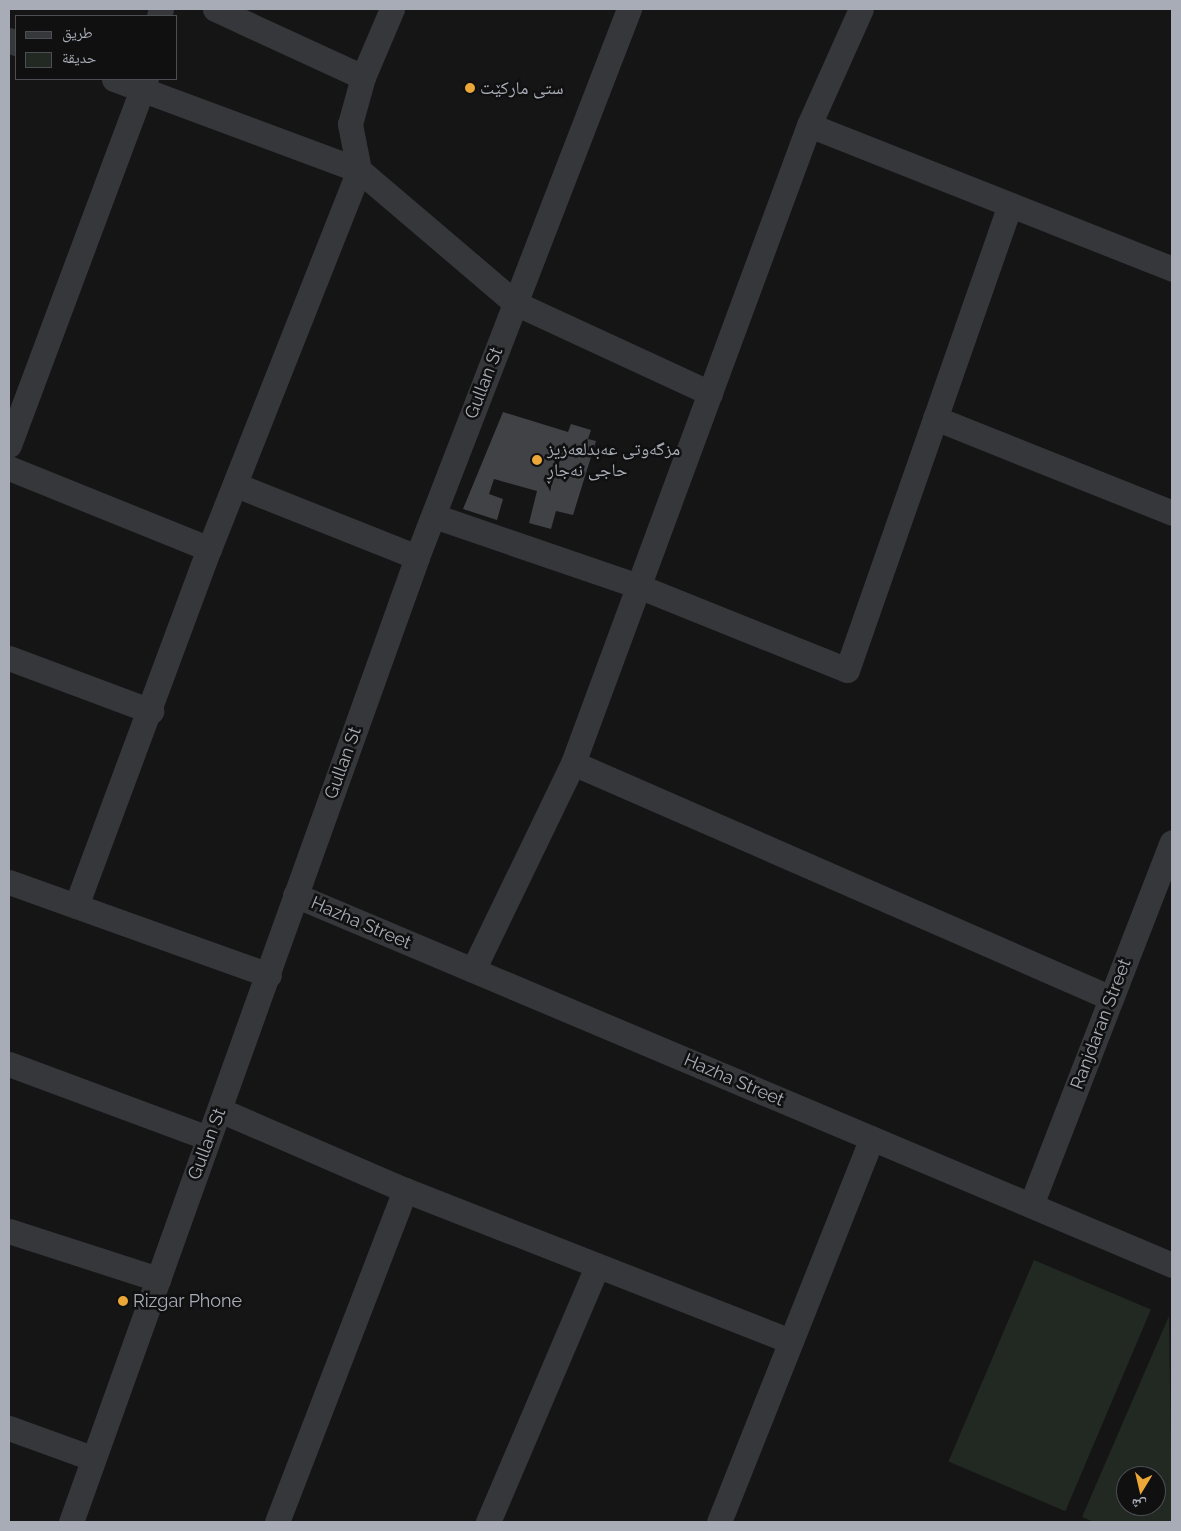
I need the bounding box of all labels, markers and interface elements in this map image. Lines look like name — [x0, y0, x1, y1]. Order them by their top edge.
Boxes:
legend — [15, 15, 178, 80]
text: طريق — [62, 24, 93, 42]
text: حديقة — [62, 49, 96, 67]
place label: ستی مارکێت — [480, 77, 564, 99]
marker: ستی مارکێت — [464, 82, 476, 94]
street label: Gullan St — [460, 344, 508, 422]
place label: مزگەوتی عەبدلعەزیز حاجی نەجاڕ — [547, 439, 680, 482]
marker: مزگەوتی عەبدلعەزیز حاجی نەجاڕ — [531, 454, 543, 466]
street label: Gullan St — [320, 724, 366, 802]
street label: Hazha Street — [308, 892, 414, 954]
street label: Ranjdaran Street — [1066, 956, 1136, 1092]
street label: Hazha Street — [681, 1049, 787, 1111]
street label: Gullan St — [183, 1105, 231, 1183]
place label: Rizgar Phone — [133, 1290, 243, 1312]
marker: Rizgar Phone — [117, 1295, 129, 1307]
north arrow — [1116, 1466, 1166, 1516]
text: ش — [1130, 1496, 1147, 1514]

